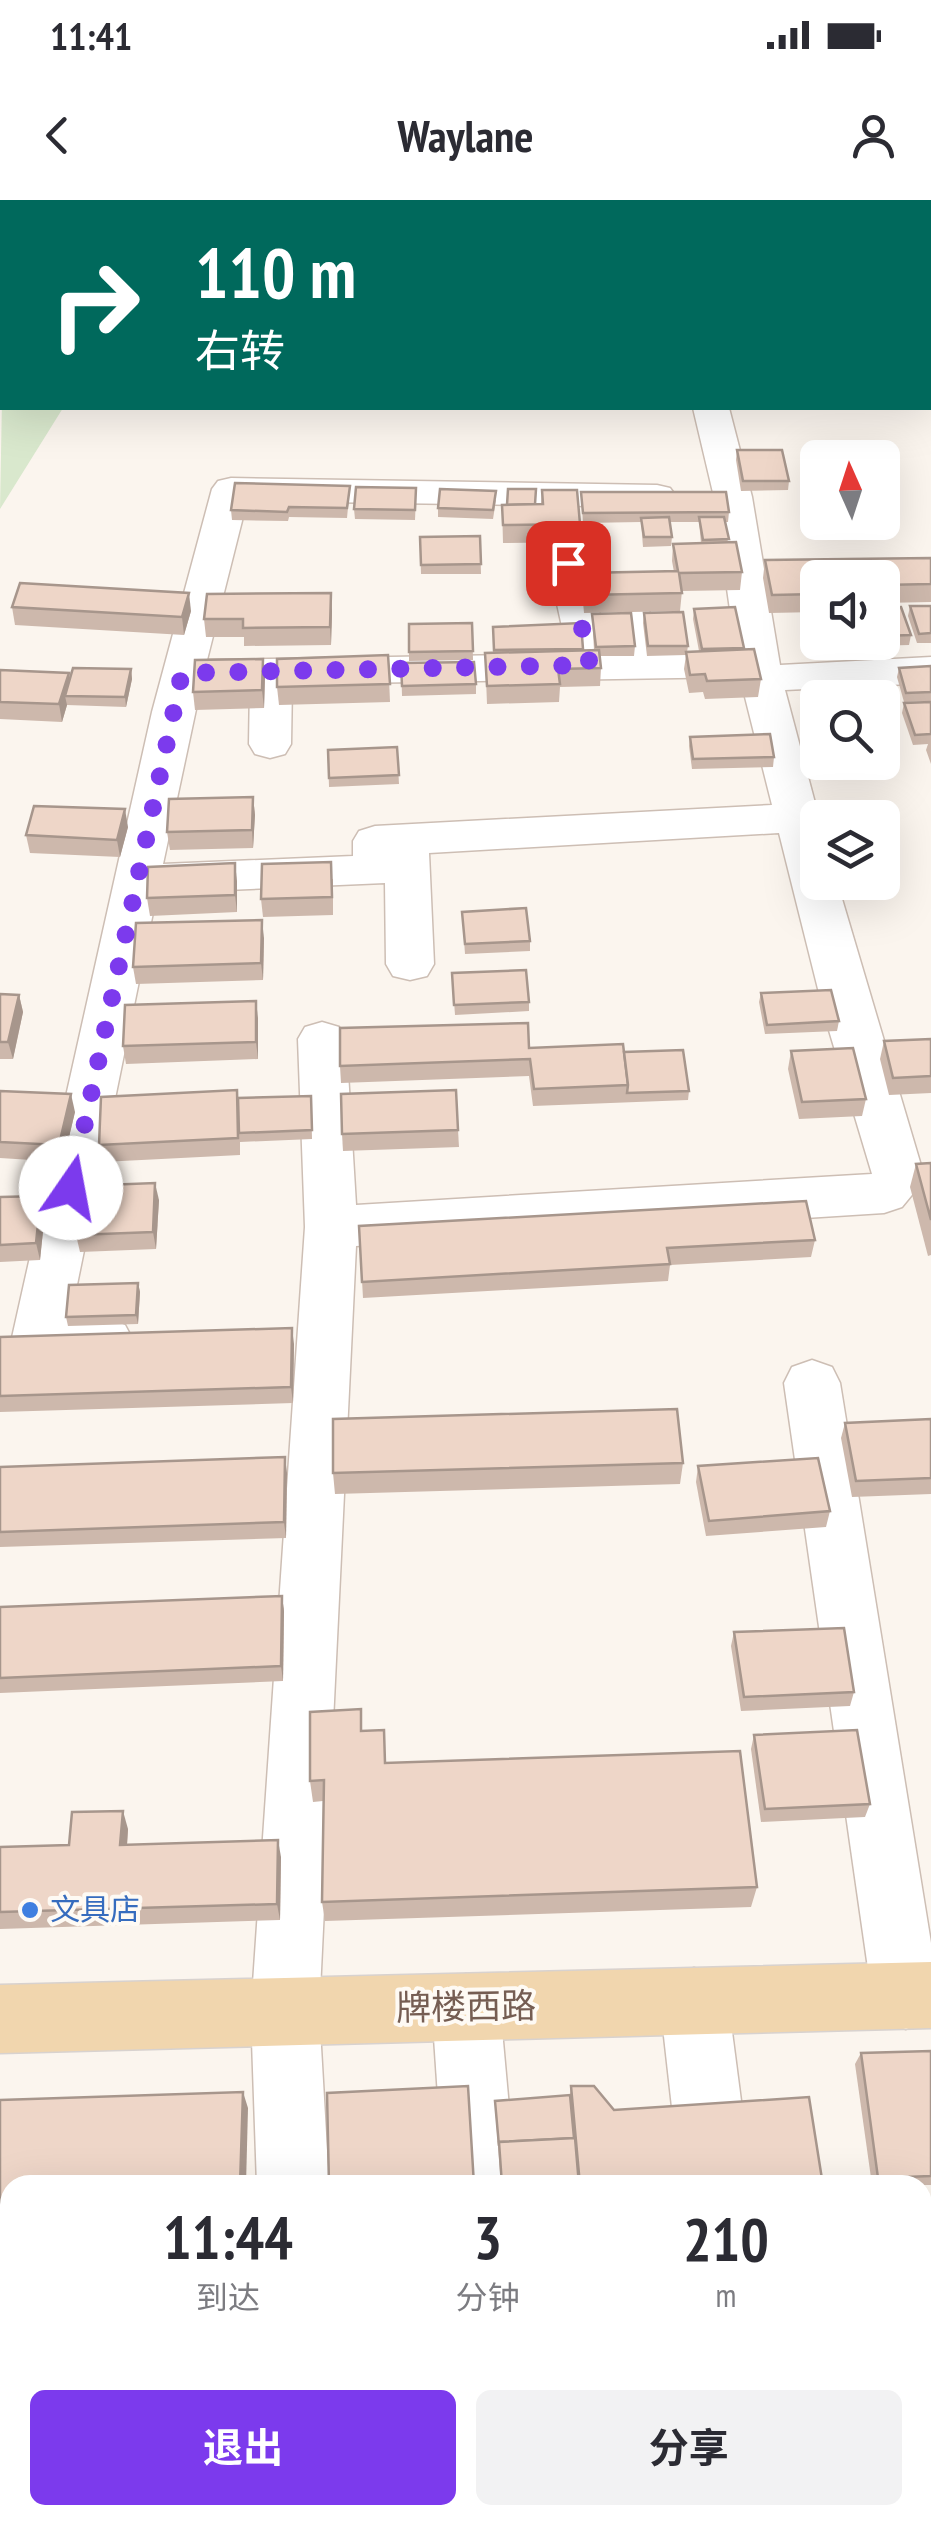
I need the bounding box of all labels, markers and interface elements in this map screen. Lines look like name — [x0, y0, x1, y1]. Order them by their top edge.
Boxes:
text: 11:41 — [50, 11, 132, 60]
text: Waylane — [398, 106, 534, 164]
icon: back — [30, 108, 85, 163]
icon: person — [846, 108, 901, 163]
text: 110 m — [195, 227, 356, 317]
icon: right — [30, 240, 160, 370]
text: 右转 — [195, 321, 285, 379]
north arrow — [800, 440, 900, 540]
map controls — [800, 440, 900, 900]
pin — [526, 521, 611, 606]
icon: arrive — [541, 536, 596, 591]
button: sound — [800, 560, 900, 660]
button: search — [800, 680, 900, 780]
button: layers — [800, 800, 900, 900]
position arrow — [19, 1136, 123, 1240]
place label: 文具店 — [50, 1889, 140, 1928]
marker: 文具店 — [19, 1899, 41, 1921]
street label: 牌楼西路 — [396, 1982, 536, 2030]
text: 11:44 — [163, 2198, 293, 2276]
text: 3 — [474, 2198, 502, 2276]
text: 210 — [683, 2200, 769, 2278]
text: m — [715, 2274, 736, 2316]
text: 到达 — [196, 2276, 260, 2318]
text: 分钟 — [456, 2276, 520, 2318]
button: 退出 — [30, 2390, 456, 2505]
button: 分享 — [476, 2390, 902, 2505]

